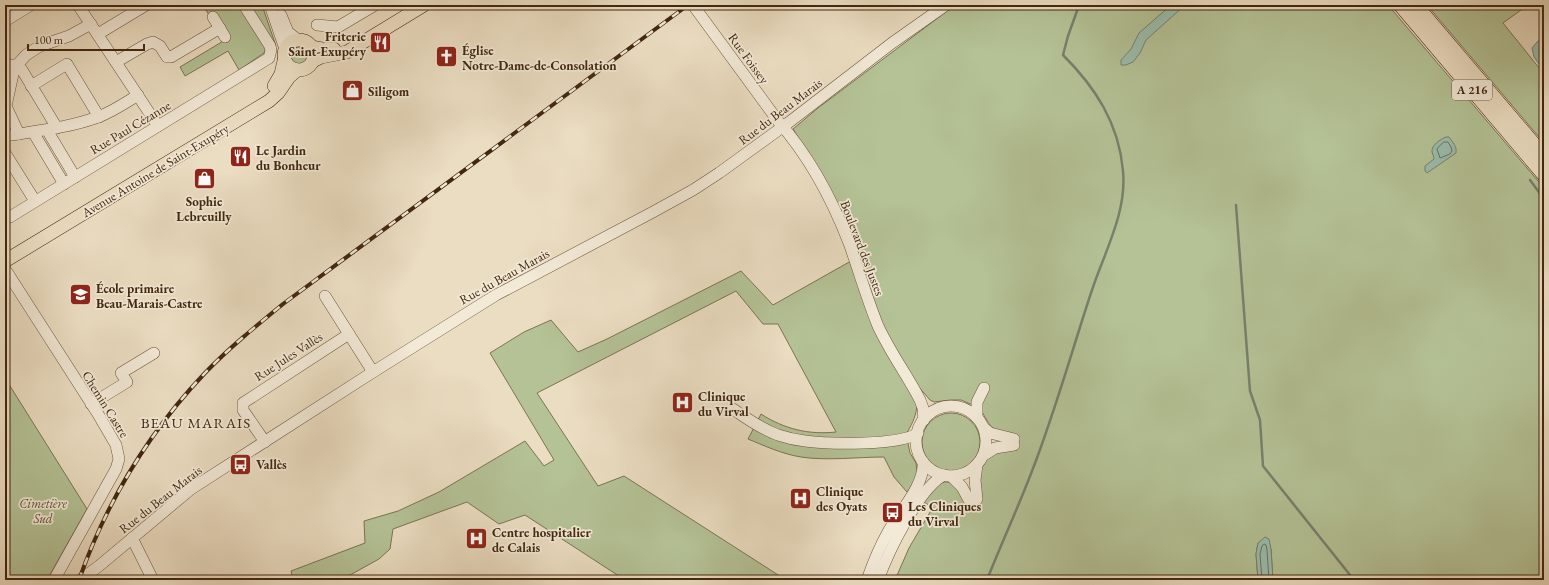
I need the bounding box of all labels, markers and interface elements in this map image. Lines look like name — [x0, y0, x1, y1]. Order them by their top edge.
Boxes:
scale bar — [28, 26, 144, 52]
place label: Friterie Saint-Exupéry — [288, 28, 367, 60]
street label: Rue Foissey — [724, 29, 773, 87]
restaurant icon: Friterie Saint-Exupéry — [368, 30, 394, 56]
text: 100 m — [34, 32, 64, 48]
place label: Église Notre-Dame-de-Consolation — [462, 42, 617, 74]
church icon: Église Notre-Dame-de-Consolation — [434, 44, 460, 70]
street label: Rue du Beau Marais — [735, 74, 826, 148]
shop icon: Siligom — [340, 78, 366, 104]
road number: A 216 — [1452, 80, 1492, 100]
place label: Siligom — [368, 83, 410, 100]
street label: Rue Paul Cézanne — [87, 97, 174, 158]
street label: Avenue Antoine de Saint-Exupéry — [78, 120, 232, 222]
place label: Le Jardin du Bonheur — [256, 142, 321, 174]
restaurant icon: Le Jardin du Bonheur — [227, 144, 253, 170]
shop icon: Sophie Lebreuilly — [191, 166, 217, 192]
place label: Sophie Lebreuilly — [176, 193, 232, 225]
street label: Boulevard des Justes — [837, 198, 888, 298]
street label: Rue du Beau Marais — [456, 245, 552, 308]
place label: École primaire Beau-Marais-Castre — [96, 280, 203, 312]
school or university icon: École primaire Beau-Marais-Castre — [67, 282, 93, 308]
street label: Rue Jules Vallès — [251, 328, 326, 385]
street label: Chemin Castre — [78, 368, 133, 441]
place label: Clinique du Virval — [698, 388, 749, 420]
hospital icon: Clinique du Virval — [669, 390, 695, 416]
district label: BEAU MARAIS — [141, 413, 251, 432]
bus stop icon: Vallès — [228, 451, 254, 477]
place label: Vallès — [256, 456, 287, 473]
street label: Rue du Beau Marais — [115, 462, 205, 537]
place label: Clinique des Oyats — [816, 483, 868, 515]
hospital icon: Clinique des Oyats — [787, 485, 813, 511]
park label: Cimetière Sud — [19, 495, 67, 527]
place label: Les Cliniques du Virval — [908, 498, 982, 530]
bus stop icon: Les Cliniques du Virval — [879, 500, 905, 526]
place label: Centre hospitalier de Calais — [492, 524, 591, 556]
hospital icon: Centre hospitalier de Calais — [463, 526, 489, 552]

